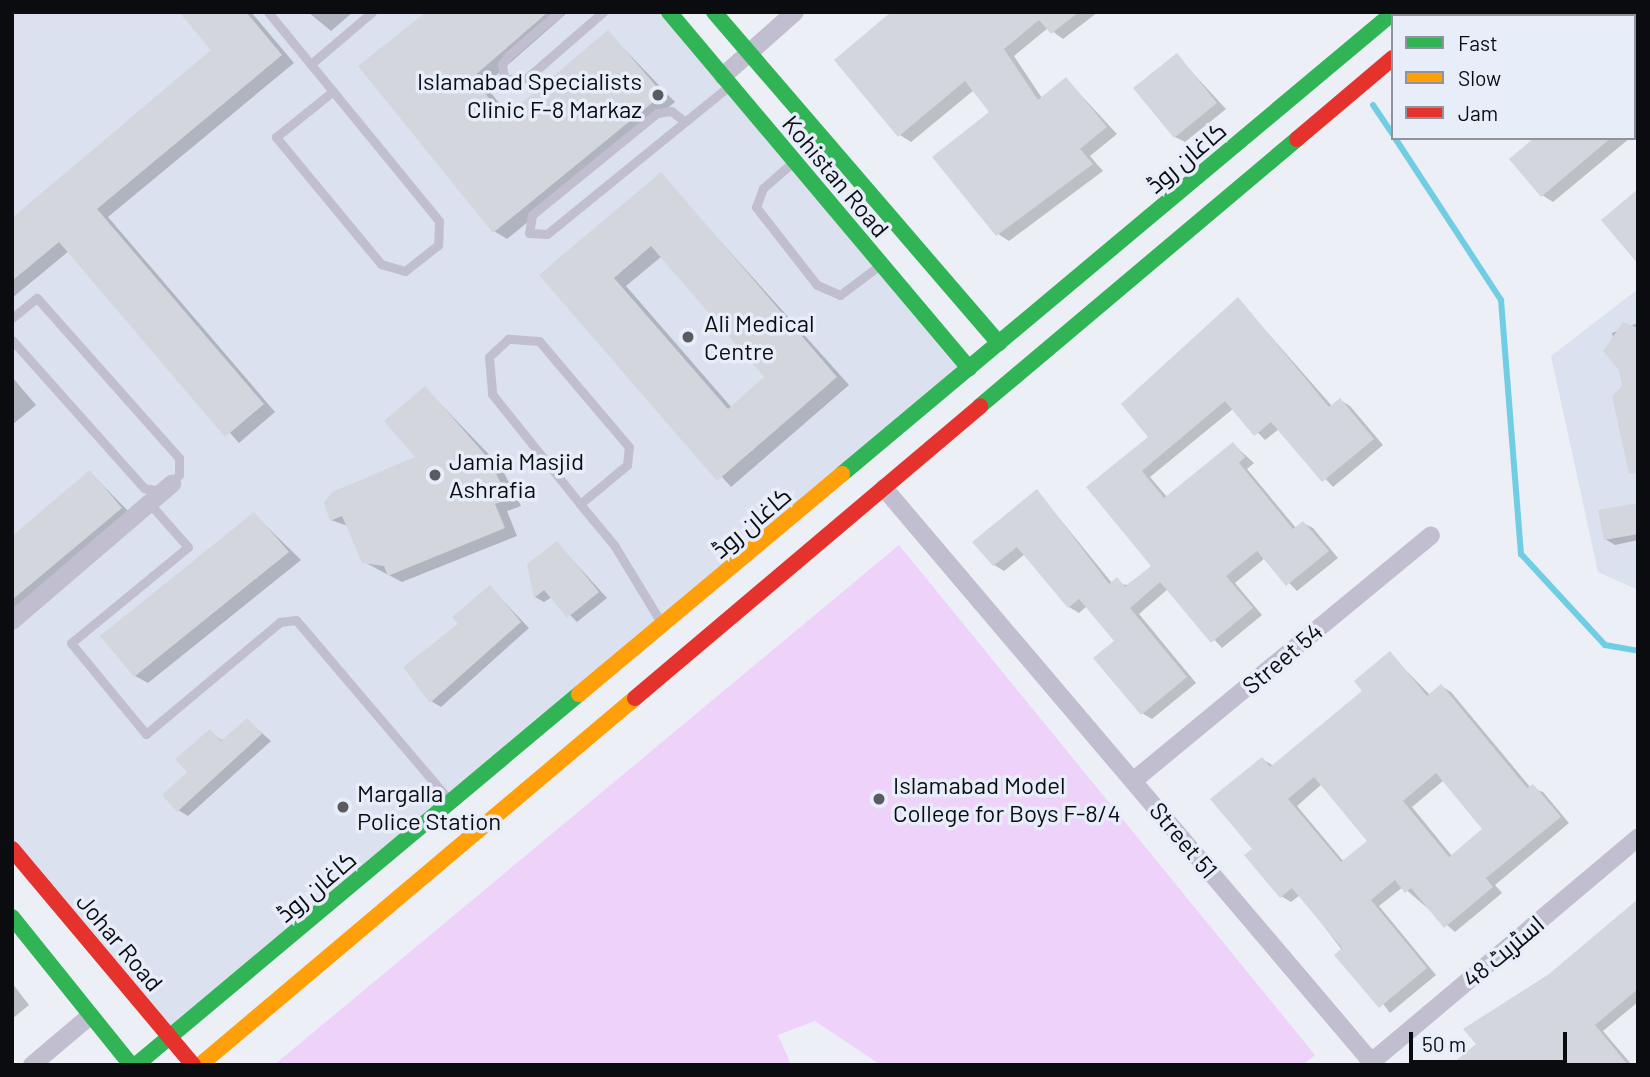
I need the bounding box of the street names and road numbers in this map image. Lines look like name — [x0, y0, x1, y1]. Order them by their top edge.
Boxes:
street label: Kohistan Road — [777, 109, 895, 243]
street label: کاغان روڈ — [1140, 115, 1232, 199]
street label: کاغان روڈ — [705, 480, 797, 564]
street label: Street 54 — [1236, 616, 1328, 700]
street label: Street 51 — [1144, 796, 1224, 884]
street label: کاغان روڈ — [270, 844, 362, 928]
street label: Johar Road — [71, 887, 169, 997]
street label: اسٹریٹ 48 — [1457, 909, 1549, 993]

